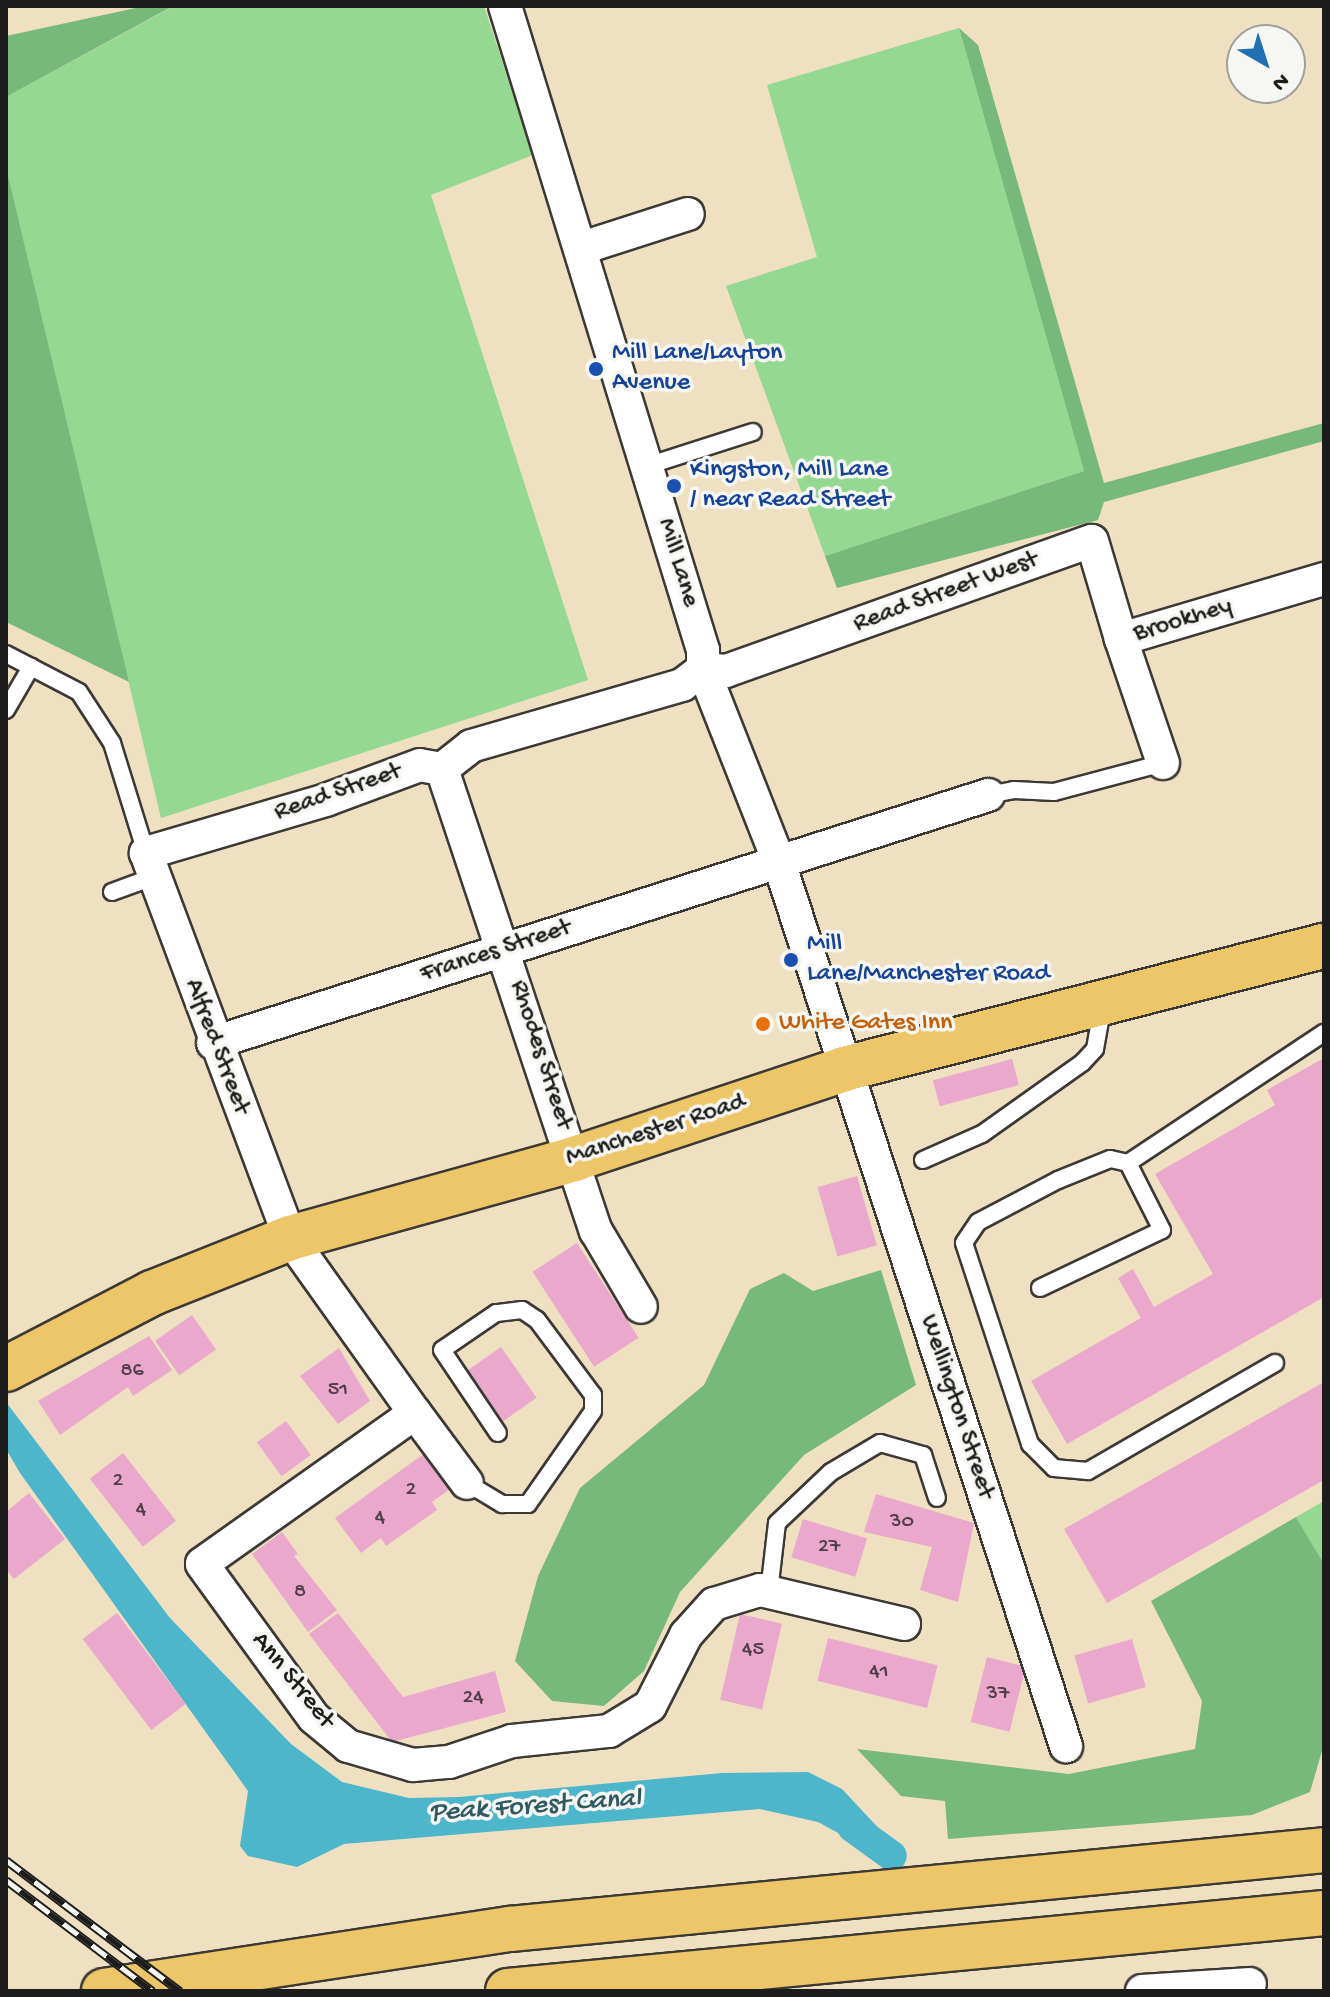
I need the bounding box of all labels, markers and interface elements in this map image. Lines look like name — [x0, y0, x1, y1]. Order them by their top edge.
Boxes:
north arrow — [1226, 24, 1306, 104]
text: N — [1266, 66, 1294, 96]
place label: Mill Lane/Layton Avenue — [612, 338, 782, 400]
marker: Mill Lane/Layton Avenue — [587, 360, 605, 378]
place label: Kingston, Mill Lane / near Read Street — [690, 455, 890, 516]
marker: Kingston, Mill Lane / near Read Street — [665, 477, 683, 495]
street label: Mill Lane — [649, 515, 705, 611]
street label: Read Street West — [849, 545, 1043, 641]
street label: Brookhey — [1130, 591, 1236, 651]
street label: Read Street — [270, 757, 406, 829]
street label: Frances Street — [417, 913, 575, 991]
place label: Mill Lane/Manchester Road — [807, 929, 1050, 990]
marker: Mill Lane/Manchester Road — [782, 951, 800, 969]
street label: Alfred Street — [176, 975, 256, 1119]
street label: Rhodes Street — [501, 977, 579, 1133]
place label: White Gates Inn — [779, 1008, 952, 1040]
marker: White Gates Inn — [754, 1015, 772, 1033]
street label: Manchester Road — [562, 1087, 750, 1175]
street label: Wellington Street — [912, 1311, 1000, 1503]
house number: 86 — [120, 1359, 144, 1385]
house number: 51 — [328, 1378, 348, 1404]
house number: 2 — [113, 1469, 123, 1495]
house number: 2 — [406, 1478, 416, 1504]
house number: 4 — [136, 1498, 146, 1524]
house number: 4 — [375, 1506, 385, 1532]
house number: 30 — [890, 1510, 914, 1536]
house number: 27 — [818, 1535, 840, 1561]
house number: 8 — [294, 1580, 306, 1606]
street label: Ann Street — [244, 1626, 340, 1736]
house number: 45 — [742, 1638, 764, 1664]
house number: 41 — [869, 1660, 889, 1686]
house number: 37 — [987, 1682, 1009, 1708]
house number: 24 — [462, 1686, 484, 1712]
water label: Peak Forest Canal — [428, 1783, 642, 1831]

